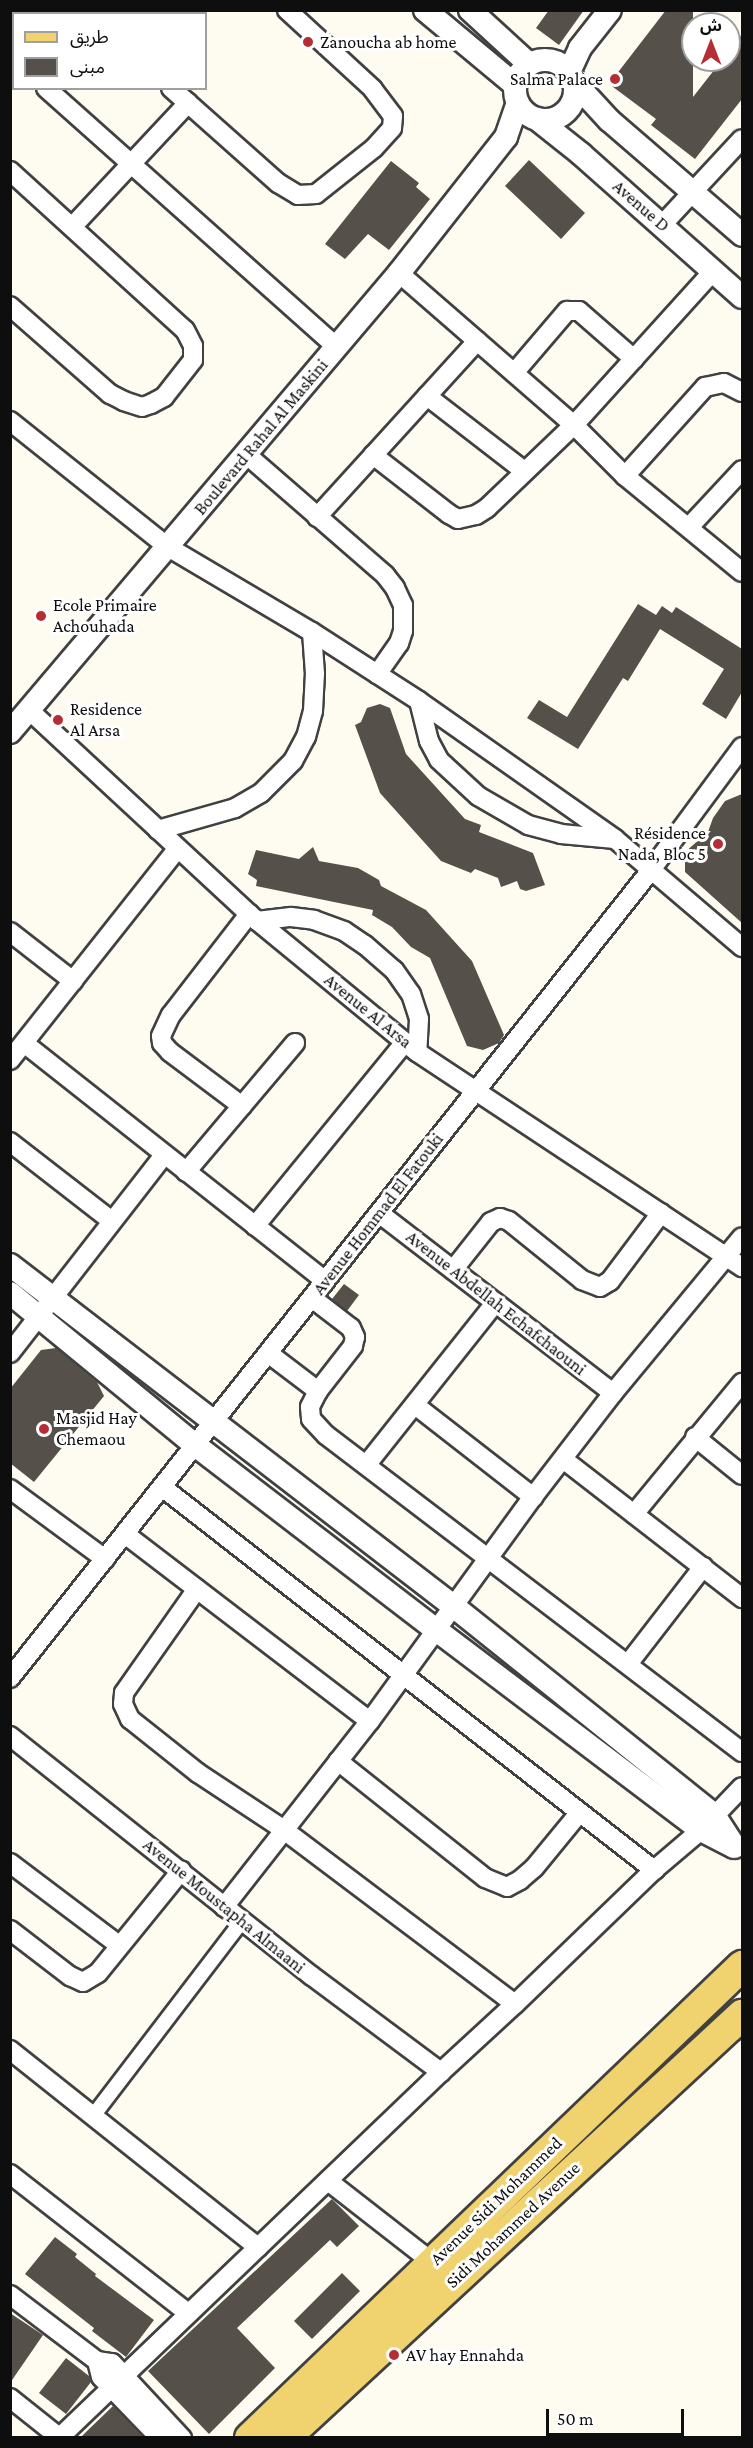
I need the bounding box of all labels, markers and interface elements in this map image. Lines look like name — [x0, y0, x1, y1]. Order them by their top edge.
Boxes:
legend — [12, 12, 207, 90]
north arrow — [681, 12, 741, 72]
text: ش — [700, 17, 722, 34]
text: طريق — [70, 27, 109, 47]
place label: Zanoucha ab home — [320, 31, 457, 53]
marker: Zanoucha ab home — [301, 35, 315, 49]
text: مبنى — [70, 57, 105, 77]
place label: Salma Palace — [510, 68, 603, 90]
marker: Salma Palace — [608, 72, 622, 86]
street label: Avenue D — [608, 175, 674, 237]
street label: Boulevard Rahal Al Maskini — [189, 355, 333, 519]
place label: Ecole Primaire Achouhada — [53, 595, 157, 638]
marker: Ecole Primaire Achouhada — [34, 609, 48, 623]
place label: Residence Al Arsa — [70, 699, 142, 742]
marker: Residence Al Arsa — [51, 713, 65, 727]
place label: Résidence Nada, Bloc 5 — [618, 823, 706, 866]
marker: Résidence Nada, Bloc 5 — [711, 837, 725, 851]
street label: Avenue Al Arsa — [320, 969, 416, 1053]
street label: Avenue Hommad El Fatouki — [308, 1129, 448, 1299]
street label: Avenue Abdellah Echafchaouni — [402, 1226, 590, 1380]
place label: Masjid Hay Chemaou — [56, 1408, 137, 1450]
marker: Masjid Hay Chemaou — [37, 1422, 51, 1436]
street label: Avenue Moustapha Almaani — [139, 1834, 309, 1978]
street label: Avenue Sidi Mohammed — [425, 2132, 567, 2270]
street label: Sidi Mohammed Avenue — [442, 2157, 584, 2293]
place label: AV hay Ennahda — [406, 2344, 524, 2366]
marker: AV hay Ennahda — [387, 2348, 401, 2362]
scale bar — [549, 2397, 687, 2435]
text: 50 m — [557, 2409, 594, 2429]

